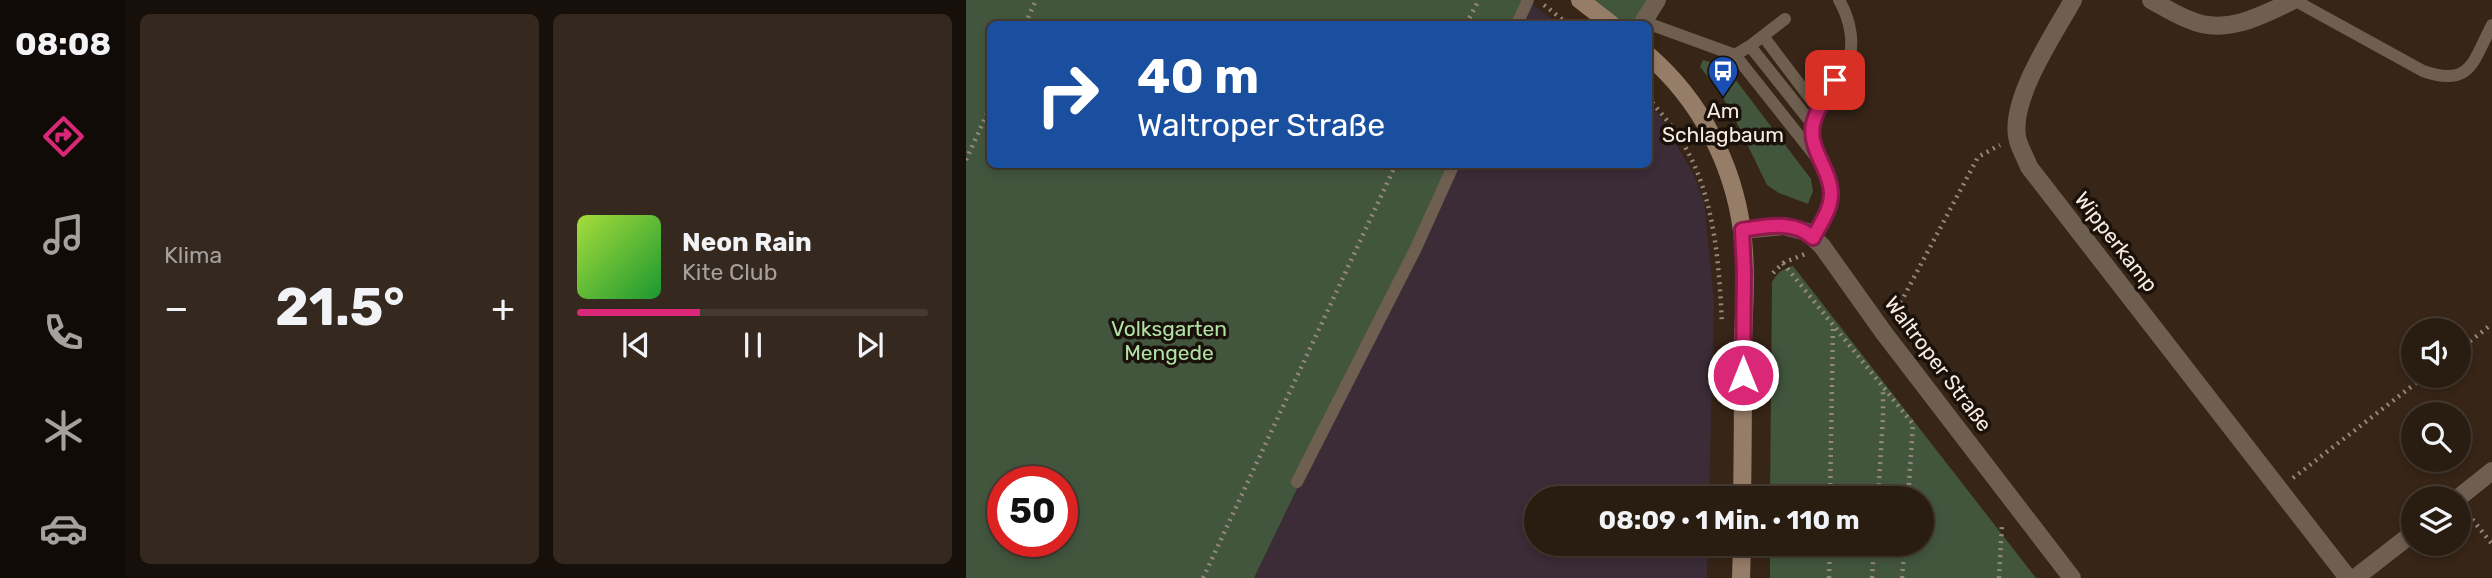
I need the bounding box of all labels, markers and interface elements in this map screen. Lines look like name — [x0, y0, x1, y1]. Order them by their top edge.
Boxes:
text: 08:08 — [15, 25, 111, 63]
text: 40 m — [1137, 47, 1259, 105]
icon: right — [1022, 49, 1113, 140]
pin — [1805, 50, 1865, 110]
bus stop icon: Am Schlagbaum — [1706, 54, 1740, 98]
icon: arrive — [1816, 61, 1854, 99]
place label: Am Schlagbaum — [1662, 98, 1784, 147]
text: Waltroper Straße — [1137, 106, 1385, 144]
icon: directions — [39, 112, 88, 161]
street label: Wipperkamp — [2070, 187, 2163, 297]
icon: music — [39, 210, 88, 259]
text: Neon Rain — [682, 227, 812, 258]
text: Klima — [164, 241, 222, 269]
text: Kite Club — [682, 258, 777, 286]
text: 21.5° — [275, 276, 405, 338]
text: − — [164, 285, 189, 331]
text: + — [491, 285, 515, 331]
street label: Waltroper Straße — [1879, 291, 1997, 436]
icon: phone — [39, 308, 88, 357]
park label: Volksgarten Mengede — [1111, 316, 1227, 365]
map controls — [2401, 318, 2471, 556]
button: sound — [2401, 318, 2471, 388]
icon: previous — [617, 326, 655, 364]
icon: pause — [734, 326, 772, 364]
icon: next — [851, 326, 889, 364]
position arrow — [1706, 338, 1780, 412]
button: search — [2401, 402, 2471, 472]
icon: climate — [39, 406, 88, 455]
speed limit sign: 50 — [987, 466, 1078, 557]
button: layers — [2401, 486, 2471, 556]
icon: car — [39, 504, 88, 553]
text: 08:09 · 1 Min. · 110 m — [1599, 505, 1859, 536]

